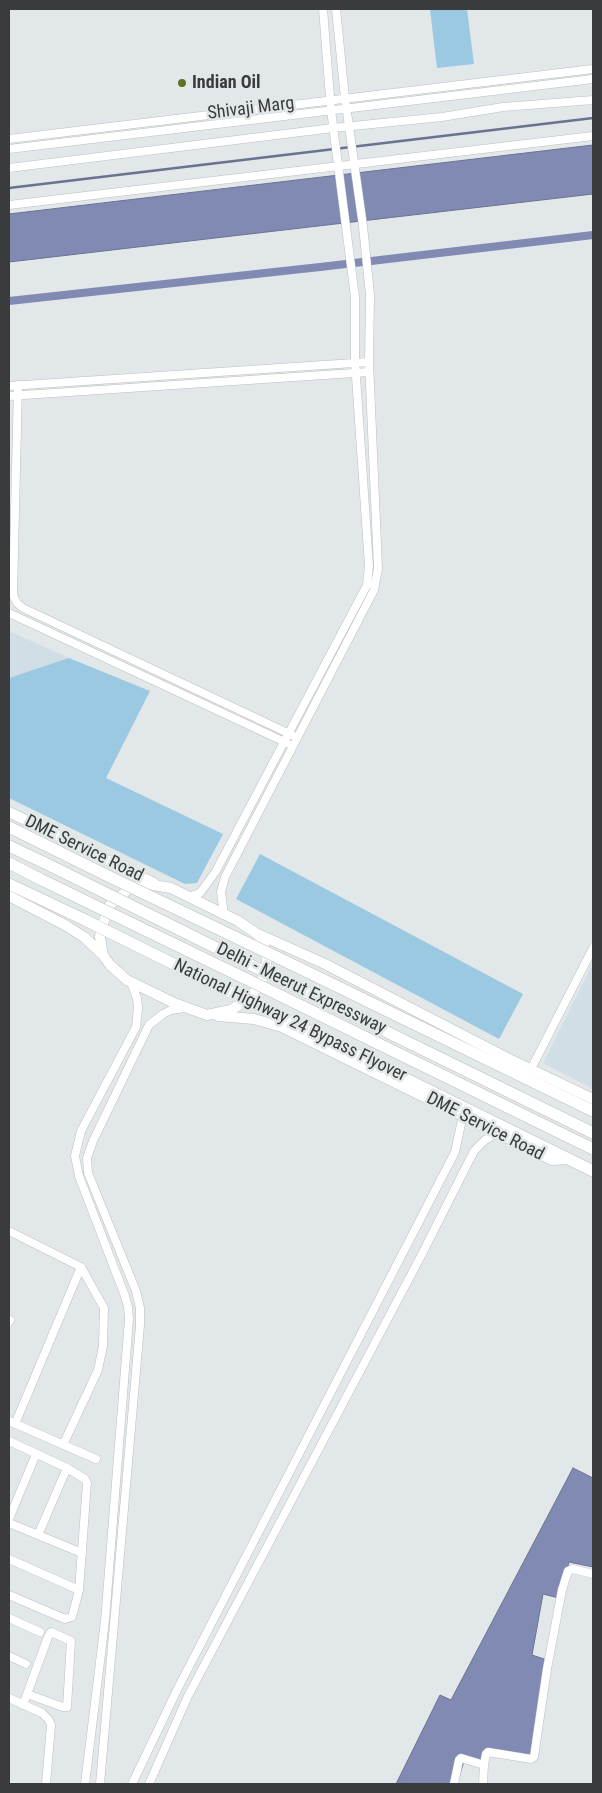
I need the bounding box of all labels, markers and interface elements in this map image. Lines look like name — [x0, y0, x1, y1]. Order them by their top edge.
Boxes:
place label: Indian Oil — [192, 72, 261, 94]
marker: Indian Oil — [176, 77, 188, 89]
street label: Shivaji Marg — [206, 93, 296, 125]
street label: DME Service Road — [21, 811, 147, 887]
street label: Delhi - Meerut Expressway — [213, 939, 389, 1039]
street label: National Highway 24 Bypass Flyover — [170, 955, 410, 1087]
street label: DME Service Road — [423, 1088, 547, 1166]

